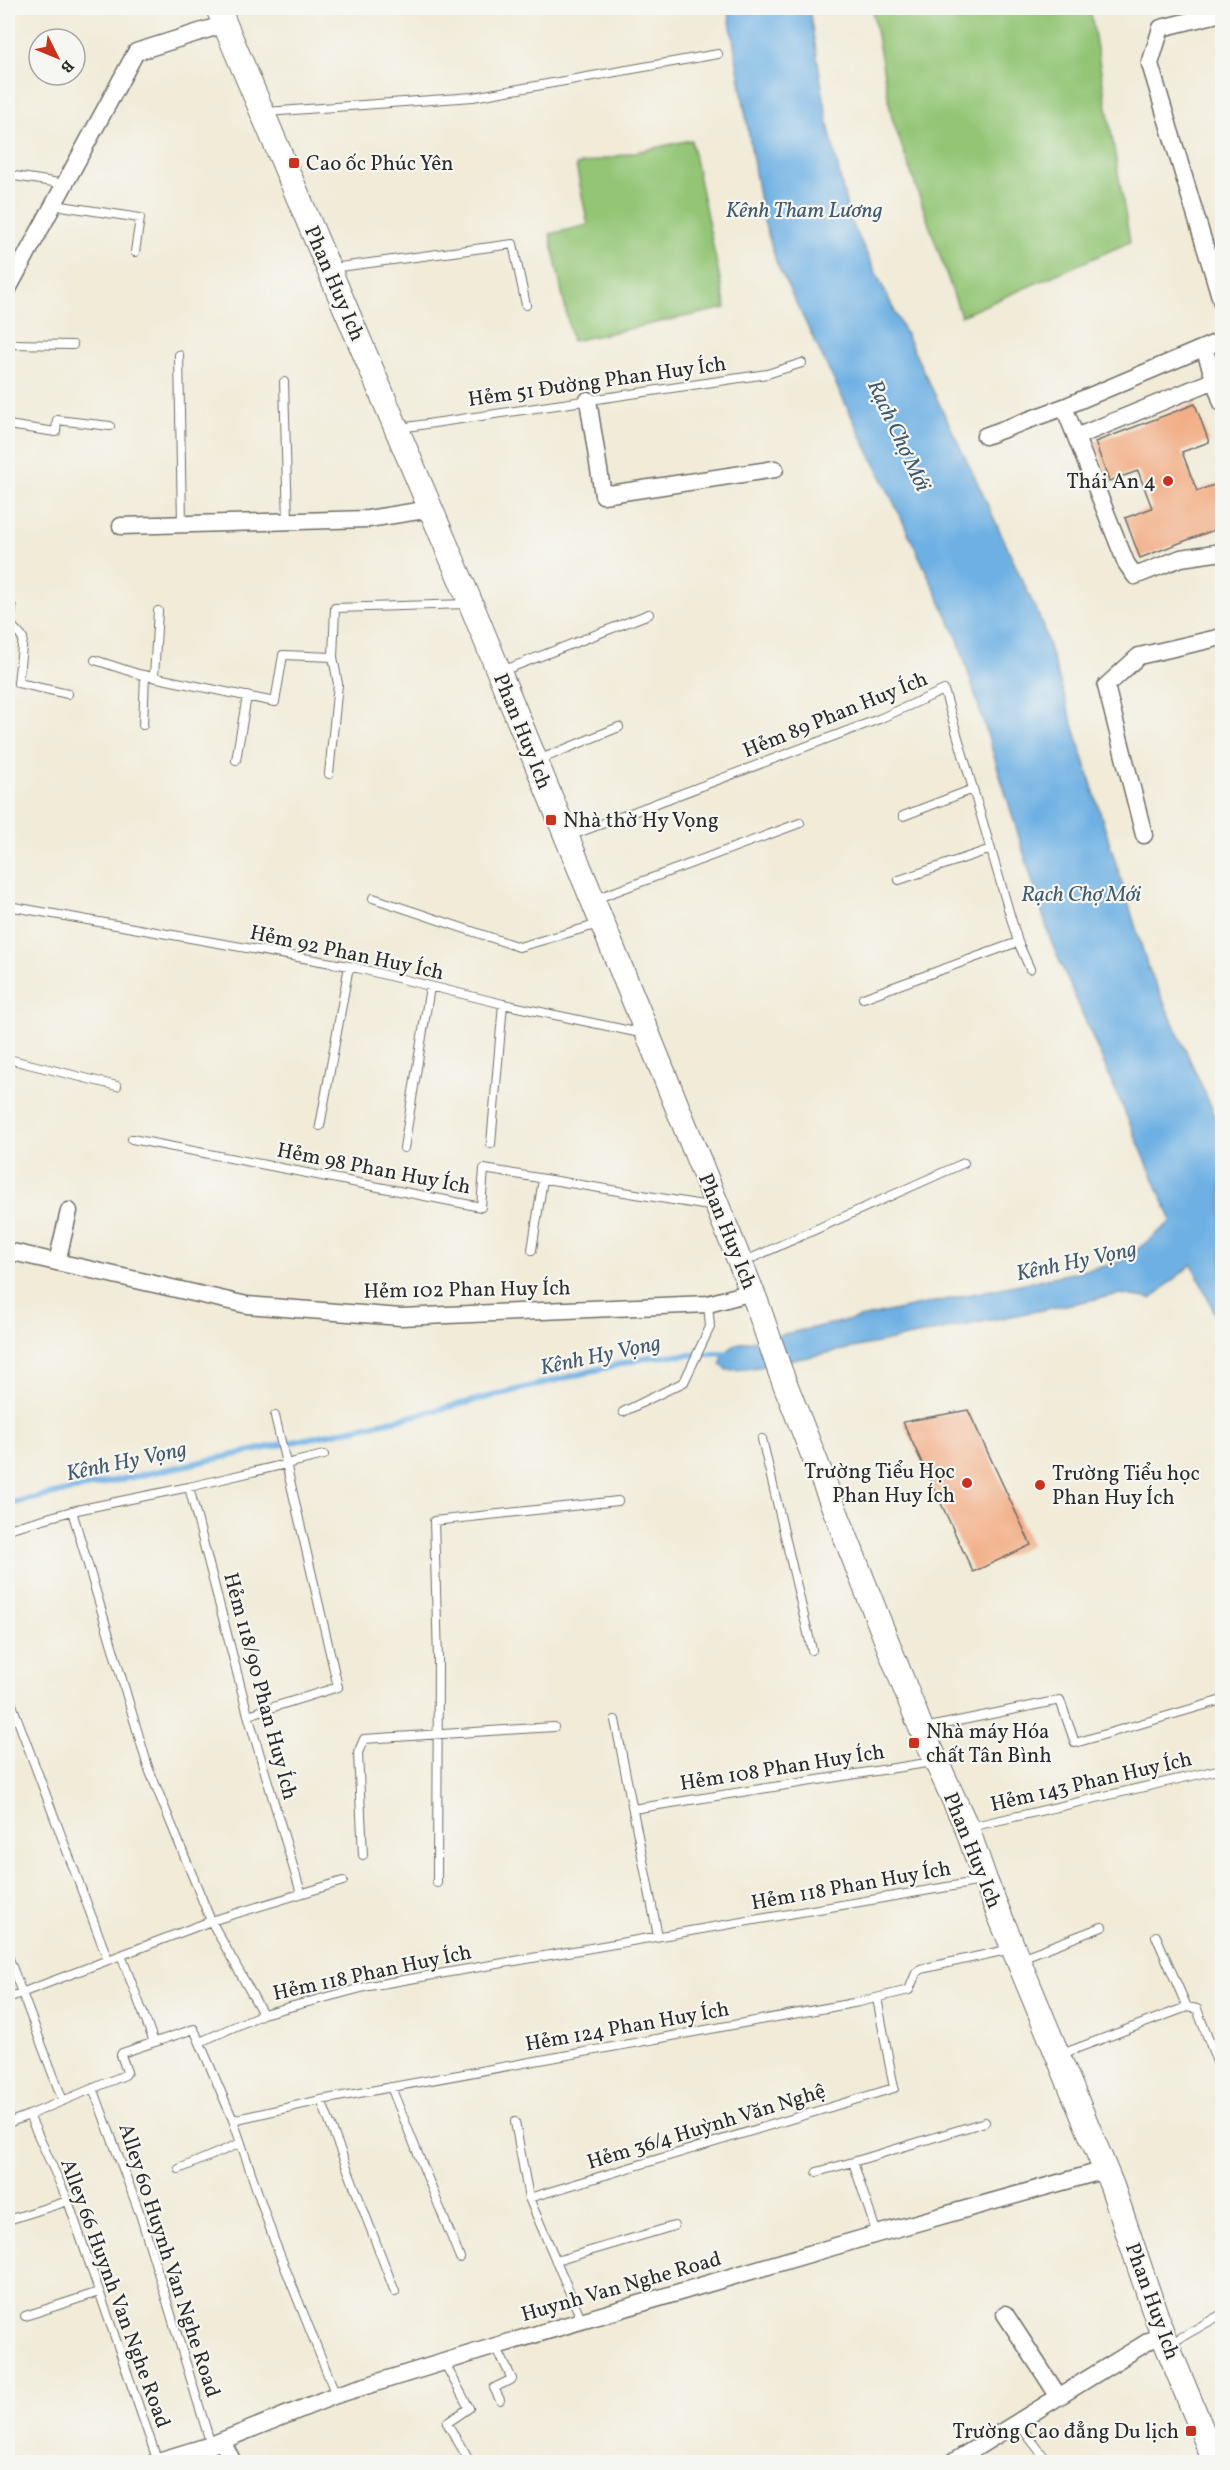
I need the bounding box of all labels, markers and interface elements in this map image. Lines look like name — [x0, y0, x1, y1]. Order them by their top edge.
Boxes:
north arrow — [27, 27, 87, 87]
text: B — [55, 54, 78, 77]
place label: Cao ốc Phúc Yên — [306, 150, 454, 179]
marker: Cao ốc Phúc Yên — [287, 156, 301, 170]
water label: Kênh Tham Lương — [726, 196, 883, 227]
street label: Phan Huy Ich — [296, 221, 371, 346]
street label: Hẻm 51 Đường Phan Huy Ích — [466, 350, 728, 415]
water label: Rạch Chợ Mới — [858, 375, 937, 498]
place label: Thái An 4 — [1067, 468, 1156, 497]
marker: Thái An 4 — [1161, 474, 1175, 488]
street label: Hẻm 89 Phan Huy Ích — [739, 665, 932, 766]
street label: Phan Huy Ich — [485, 669, 558, 794]
place label: Nhà thờ Hy Vọng — [563, 807, 719, 836]
marker: Nhà thờ Hy Vọng — [544, 813, 558, 827]
water label: Rạch Chợ Mới — [1021, 880, 1142, 911]
street label: Hẻm 92 Phan Huy Ích — [247, 919, 446, 988]
street label: Hẻm 98 Phan Huy Ích — [274, 1136, 473, 1203]
street label: Phan Huy Ich — [690, 1169, 763, 1294]
water label: Kênh Hy Vọng — [1013, 1234, 1140, 1290]
street label: Hẻm 102 Phan Huy Ích — [363, 1274, 571, 1307]
water label: Kênh Hy Vọng — [537, 1328, 664, 1384]
water label: Kênh Hy Vọng — [63, 1434, 190, 1490]
place label: Trường Tiểu Học Phan Huy Ích — [804, 1458, 955, 1511]
place label: Trường Tiểu học Phan Huy Ích — [1052, 1460, 1200, 1513]
marker: Trường Tiểu Học Phan Huy Ích — [960, 1476, 974, 1490]
marker: Trường Tiểu học Phan Huy Ích — [1033, 1478, 1047, 1492]
street label: Hẻm 118/90 Phan Huy Ích — [215, 1570, 304, 1803]
place label: Nhà máy Hóa chất Tân Bình — [926, 1718, 1052, 1771]
marker: Nhà máy Hóa chất Tân Bình — [907, 1736, 921, 1750]
street label: Hẻm 108 Phan Huy Ích — [678, 1738, 887, 1799]
street label: Hẻm 143 Phan Huy Ích — [988, 1745, 1195, 1820]
street label: Phan Huy Ich — [935, 1788, 1008, 1913]
street label: Hẻm 118 Phan Huy Ích — [749, 1855, 953, 1918]
street label: Hẻm 118 Phan Huy Ích — [270, 1938, 474, 2009]
street label: Hẻm 124 Phan Huy Ích — [523, 1995, 732, 2060]
street label: Hẻm 36/4 Huỳnh Văn Nghệ — [584, 2077, 829, 2178]
street label: Alley 60 Huynh Van Nghe Road — [111, 2120, 227, 2401]
street label: Alley 66 Huynh Van Nghe Road — [52, 2155, 177, 2432]
street label: Phan Huy Ich — [1117, 2239, 1186, 2364]
street label: Huynh Van Nghe Road — [518, 2245, 725, 2330]
place label: Trường Cao đẳng Du lịch — [953, 2418, 1179, 2447]
marker: Trường Cao đẳng Du lịch — [1184, 2424, 1198, 2438]

